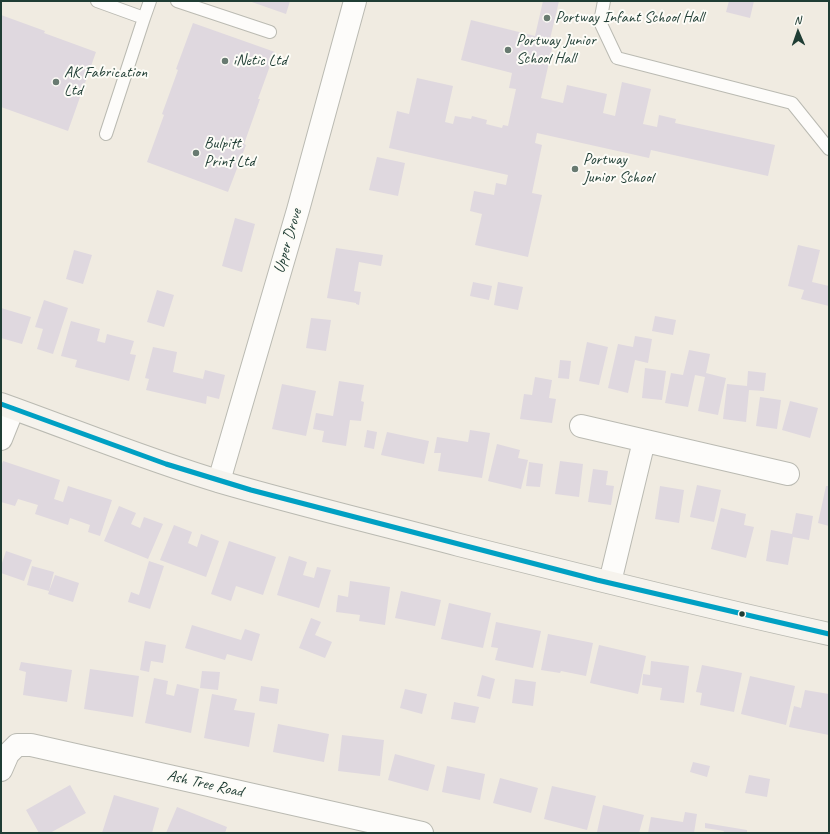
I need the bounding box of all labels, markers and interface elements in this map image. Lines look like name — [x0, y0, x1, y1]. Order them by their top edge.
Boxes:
place label: Portway Infant School Hall — [555, 8, 704, 28]
north arrow — [778, 12, 818, 52]
marker: Portway Infant School Hall — [542, 13, 552, 23]
text: N — [794, 13, 801, 27]
place label: Portway Junior School Hall — [516, 31, 596, 69]
marker: Portway Junior School Hall — [503, 45, 513, 55]
place label: iNetic Ltd — [233, 51, 287, 71]
marker: iNetic Ltd — [220, 56, 230, 66]
place label: AK Fabrication Ltd — [64, 63, 147, 101]
marker: AK Fabrication Ltd — [51, 77, 61, 87]
place label: Bulpitt Print Ltd — [204, 134, 255, 172]
marker: Bulpitt Print Ltd — [191, 148, 201, 158]
place label: Portway Junior School — [583, 150, 653, 188]
marker: Portway Junior School — [570, 164, 580, 174]
street label: Upper Drove — [270, 207, 306, 275]
unlabelled marker — [737, 609, 747, 619]
street label: Ash Tree Road — [165, 766, 245, 802]

